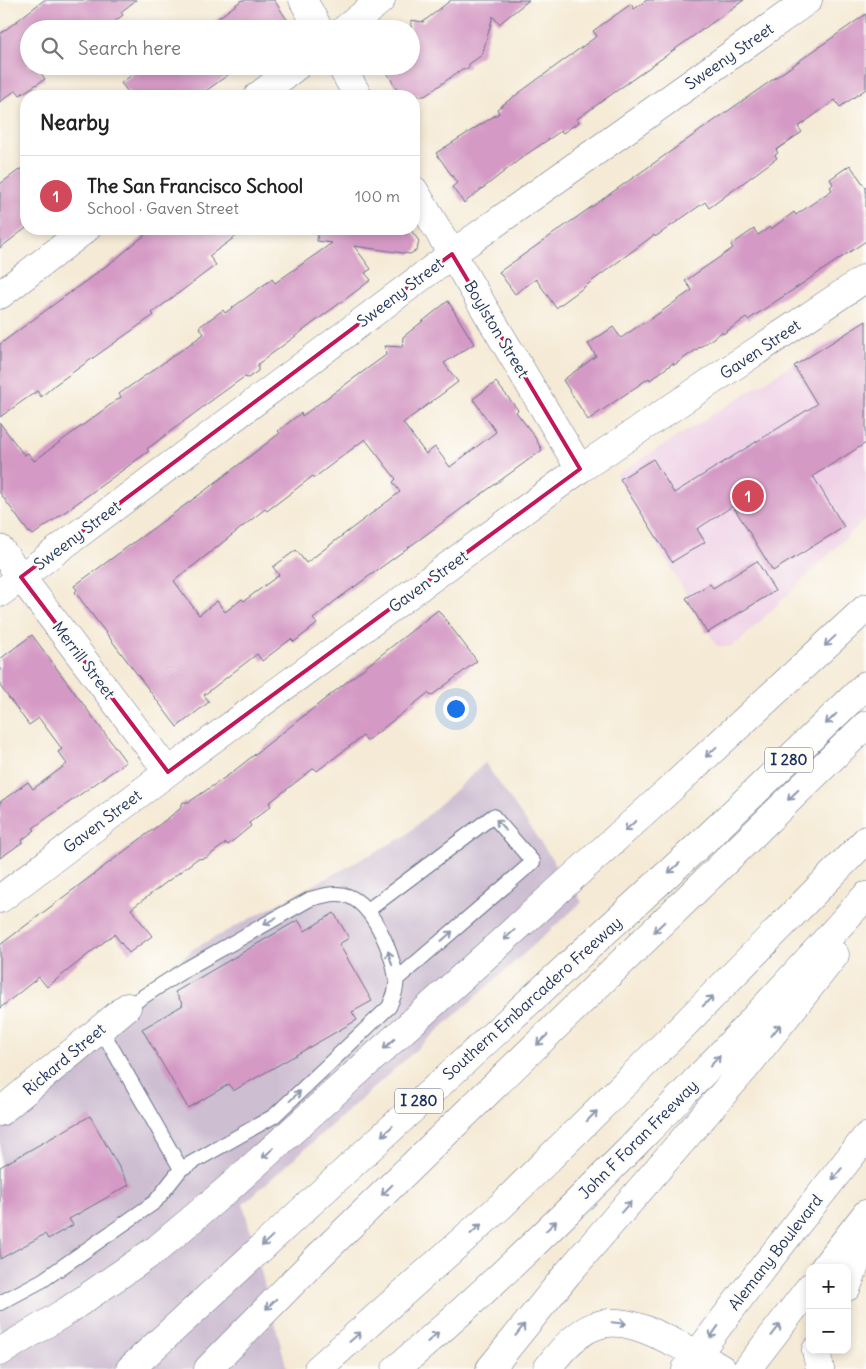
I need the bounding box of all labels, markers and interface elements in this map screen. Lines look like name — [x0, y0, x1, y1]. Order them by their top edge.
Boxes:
street label: Sweeny Street — [681, 18, 778, 94]
search box — [20, 20, 420, 75]
icon: search — [38, 34, 66, 62]
text: Search here — [78, 36, 181, 60]
text: Nearby — [40, 109, 110, 136]
text: The San Francisco School — [87, 174, 303, 198]
text: 1 — [53, 186, 59, 206]
text: 100 m — [355, 186, 400, 206]
text: School · Gaven Street — [87, 198, 239, 218]
street label: Sweeny Street — [353, 253, 448, 331]
street label: Boylston Street — [460, 277, 534, 382]
street label: Gaven Street — [716, 314, 805, 383]
pin: 1 — [732, 477, 764, 515]
street label: Sweeny Street — [30, 496, 125, 574]
street label: Gaven Street — [385, 545, 472, 616]
street label: Merrill Street — [48, 617, 120, 703]
one-way arrow — [824, 635, 837, 647]
your location — [443, 696, 469, 722]
one-way arrow — [825, 713, 837, 725]
one-way arrow — [705, 746, 718, 757]
road number: I 280 — [765, 748, 813, 772]
street label: Gaven Street — [59, 785, 146, 857]
one-way arrow — [788, 789, 800, 801]
one-way arrow — [495, 819, 506, 832]
one-way arrow — [624, 820, 637, 832]
one-way arrow — [668, 862, 681, 874]
street label: Southern Embarcadero Freeway — [438, 912, 626, 1084]
one-way arrow — [263, 917, 278, 926]
one-way arrow — [652, 921, 665, 933]
one-way arrow — [503, 929, 516, 941]
one-way arrow — [440, 930, 453, 941]
one-way arrow — [385, 951, 395, 967]
one-way arrow — [701, 995, 714, 1007]
street label: Rickard Street — [19, 1018, 110, 1099]
one-way arrow — [771, 1024, 782, 1037]
one-way arrow — [536, 1034, 548, 1046]
one-way arrow — [382, 1038, 395, 1050]
one-way arrow — [709, 1055, 721, 1067]
street label: John F Foran Freeway — [574, 1075, 702, 1203]
road number: I 280 — [395, 1088, 443, 1114]
one-way arrow — [289, 1090, 302, 1102]
one-way arrow — [586, 1110, 599, 1122]
one-way arrow — [380, 1125, 393, 1137]
one-way arrow — [262, 1147, 275, 1158]
one-way arrow — [831, 1167, 842, 1180]
one-way arrow — [381, 1184, 394, 1196]
street label: Alemany Boulevard — [724, 1190, 826, 1314]
one-way arrow — [620, 1200, 631, 1213]
one-way arrow — [545, 1220, 558, 1232]
one-way arrow — [469, 1223, 482, 1234]
one-way arrow — [261, 1235, 273, 1247]
map controls — [806, 1264, 851, 1354]
button: + — [806, 1264, 851, 1309]
one-way arrow — [266, 1297, 278, 1309]
button: − — [806, 1309, 851, 1354]
one-way arrow — [611, 1318, 627, 1328]
one-way arrow — [771, 1323, 781, 1337]
one-way arrow — [515, 1324, 526, 1337]
one-way arrow — [709, 1325, 719, 1339]
one-way arrow — [348, 1331, 361, 1343]
one-way arrow — [426, 1331, 439, 1343]

